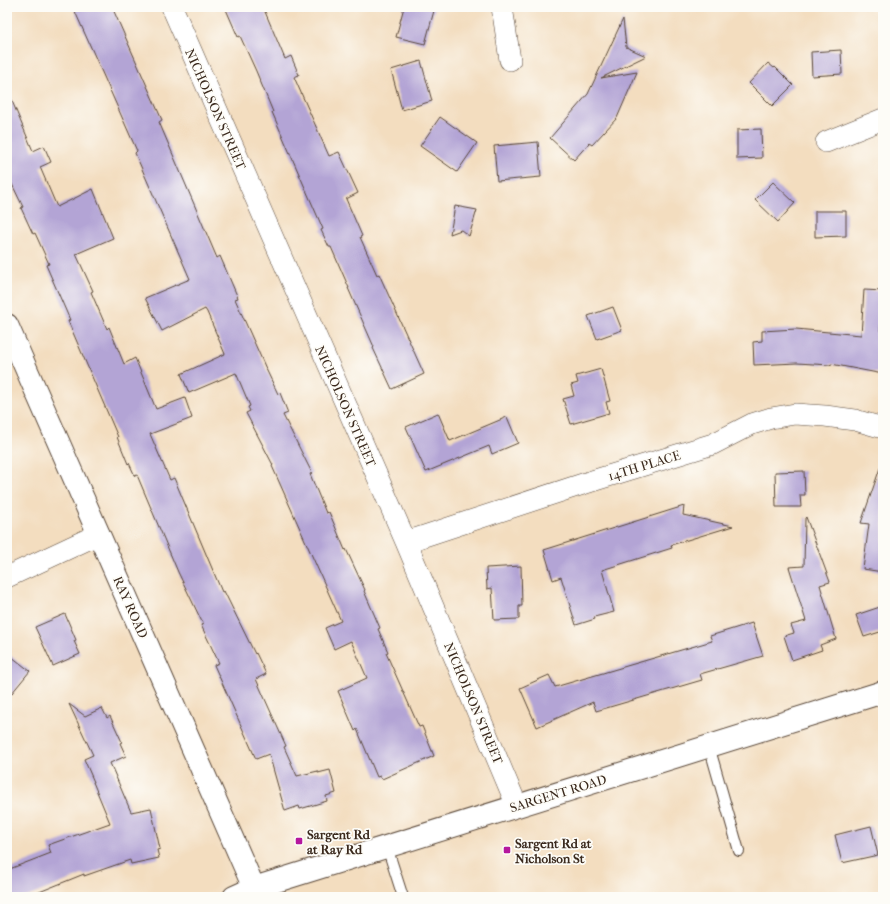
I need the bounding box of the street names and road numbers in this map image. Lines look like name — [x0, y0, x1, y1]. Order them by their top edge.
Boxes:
street label: NICHOLSON STREET — [182, 46, 249, 172]
street label: NICHOLSON STREET — [312, 343, 379, 469]
street label: 14TH PLACE — [606, 447, 682, 484]
street label: RAY ROAD — [110, 574, 151, 641]
street label: NICHOLSON STREET — [441, 640, 506, 766]
street label: SARGENT ROAD — [508, 772, 608, 815]

